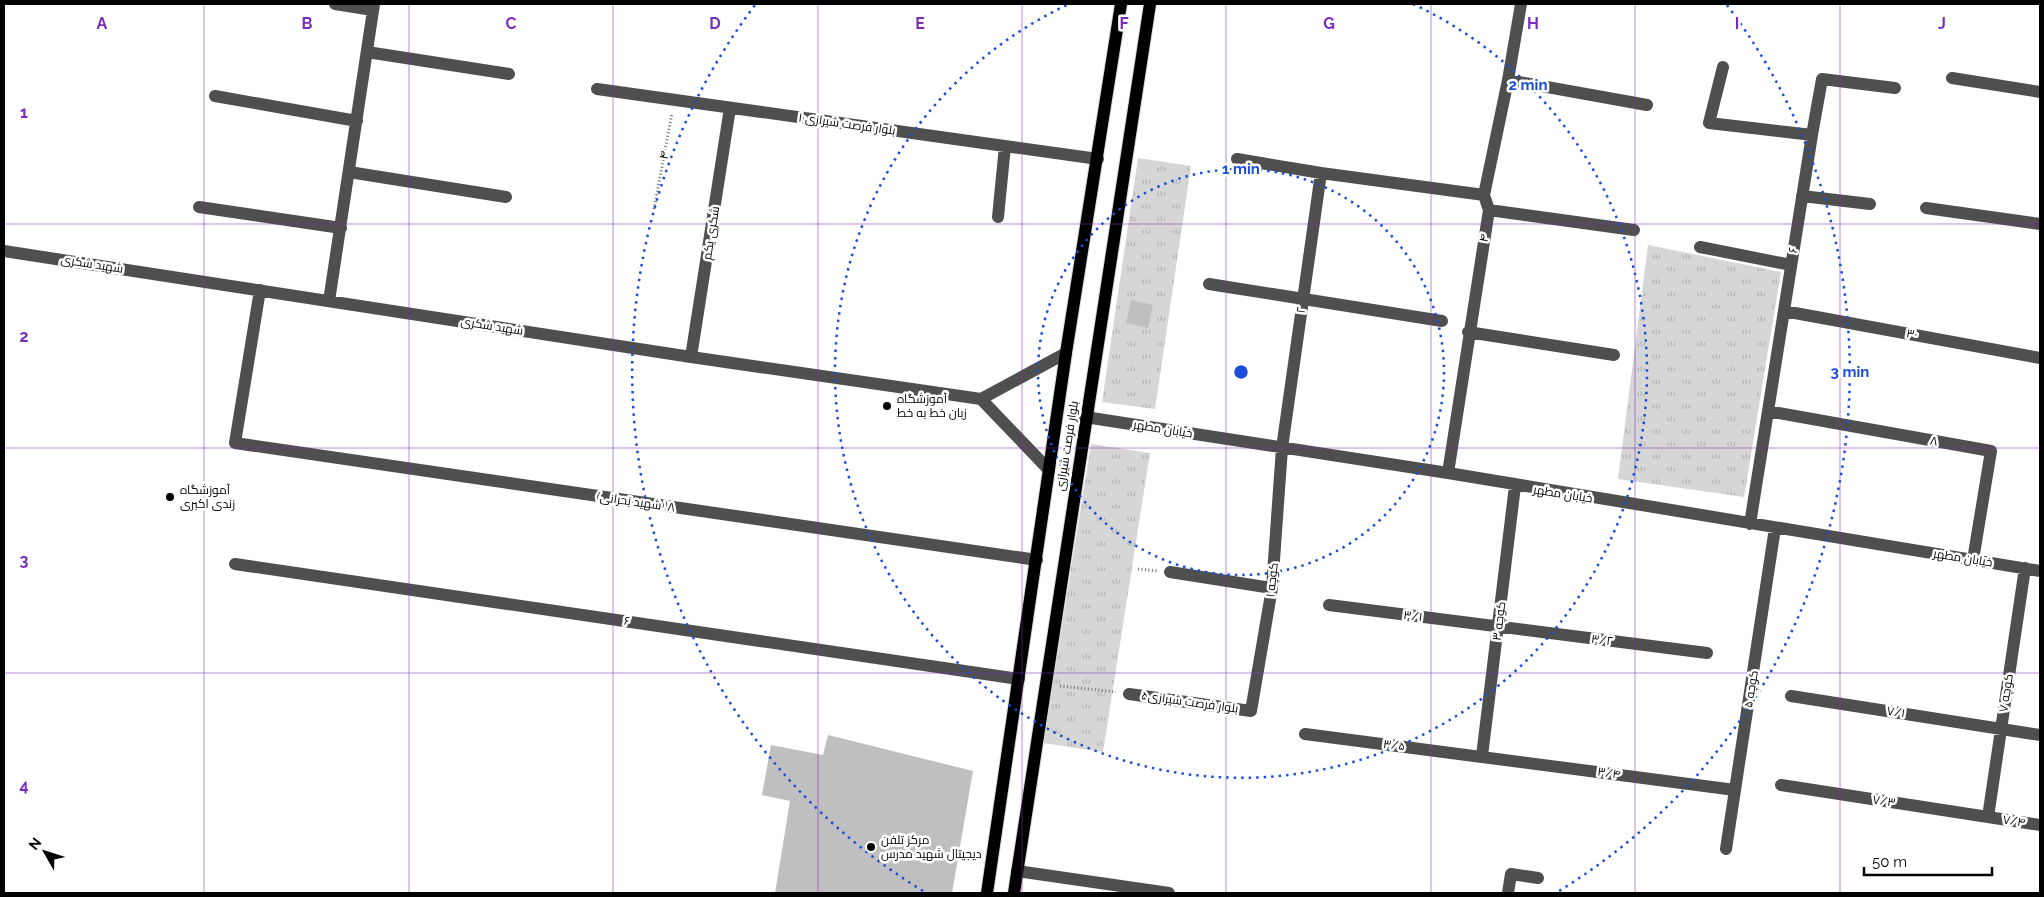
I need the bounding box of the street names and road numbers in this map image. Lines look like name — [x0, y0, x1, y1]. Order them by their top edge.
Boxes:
street label: بلوار فرصت شیرازی۱۰ — [798, 110, 896, 138]
street label: ۴ — [656, 150, 672, 160]
street label: شکری یکم — [700, 205, 723, 261]
street label: ۴ — [1476, 233, 1492, 243]
street label: ۶ — [1786, 246, 1800, 254]
street label: شهید شکری — [60, 252, 124, 276]
street label: ۲ — [1294, 306, 1308, 314]
street label: شهید شکری — [460, 314, 524, 338]
street label: ۳۰ — [1905, 326, 1919, 342]
street label: بلوار فرصت شیرازی — [1053, 400, 1081, 492]
street label: خیابان مطهر — [1131, 417, 1194, 441]
street label: ۸ — [1929, 433, 1939, 449]
street label: خیابان مطهر — [1531, 482, 1594, 506]
street label: (شهید بَحرانی )۸ — [596, 490, 677, 514]
street label: خیابان مطهر — [1931, 546, 1994, 570]
street label: کوچه ۱ — [1263, 562, 1283, 598]
street label: کوچه ۳ — [1490, 601, 1510, 642]
street label: ۳/۱ — [1403, 608, 1423, 624]
street label: ۶ — [623, 614, 631, 628]
street label: ۳/۲ — [1590, 632, 1614, 648]
street label: کوچه ۵ — [1741, 669, 1763, 709]
street label: کوچه ۷ — [1996, 673, 2018, 713]
street label: بلوار فرصت شیرازی۵ — [1141, 688, 1239, 716]
street label: ۷/۱ — [1886, 704, 1906, 720]
street label: ۳/۵ — [1382, 737, 1406, 753]
street label: ۳/۴ — [1596, 764, 1622, 782]
street label: ۷/۳ — [1872, 792, 1896, 810]
street label: ۷/۴ — [2002, 812, 2026, 830]

